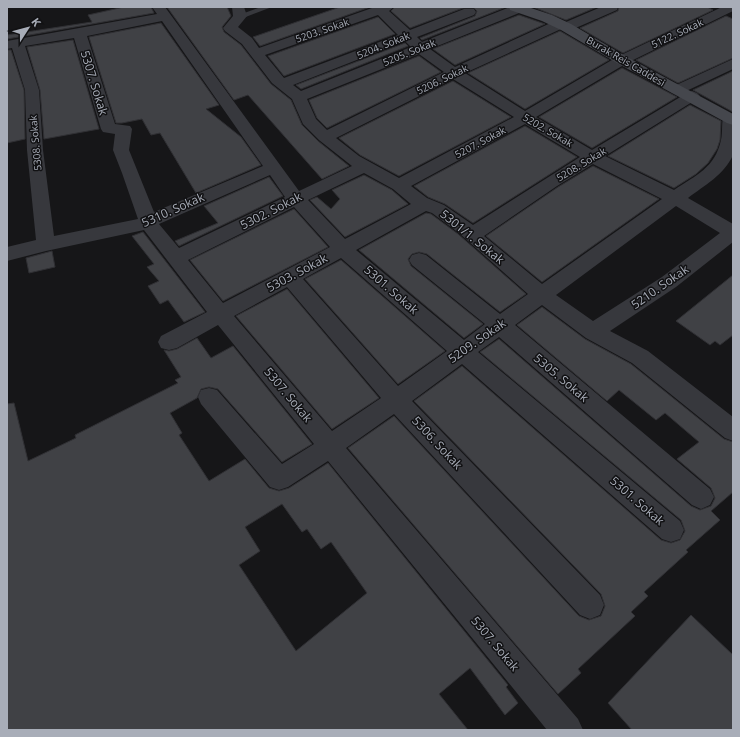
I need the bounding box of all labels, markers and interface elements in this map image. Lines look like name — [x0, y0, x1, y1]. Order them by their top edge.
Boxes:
north arrow — [8, 8, 48, 48]
text: K — [28, 14, 45, 30]
street label: 5203. Sokak — [293, 14, 351, 46]
street label: 5122. Sokak — [649, 15, 706, 51]
street label: 5204. Sokak — [355, 28, 412, 62]
street label: Burak Reis Caddesi — [584, 33, 668, 89]
street label: 5205. Sokak — [381, 35, 438, 69]
street label: 5307. Sokak — [77, 48, 113, 118]
street label: 5206. Sokak — [414, 60, 471, 97]
street label: 5202. Sokak — [520, 110, 576, 150]
street label: 5308. Sokak — [26, 114, 44, 171]
street label: 5207. Sokak — [452, 122, 509, 161]
street label: 5208. Sokak — [554, 143, 609, 184]
street label: 5310. Sokak — [139, 188, 207, 231]
street label: 5302. Sokak — [237, 188, 305, 233]
street label: 5301/1. Sokak — [437, 205, 509, 268]
street label: 5303. Sokak — [263, 249, 331, 296]
street label: 5210. Sokak — [627, 260, 693, 313]
street label: 5301. Sokak — [361, 261, 423, 318]
street label: 5209. Sokak — [444, 314, 510, 367]
street label: 5305. Sokak — [530, 350, 593, 406]
street label: 5307. Sokak — [260, 364, 317, 426]
street label: 5306. Sokak — [408, 412, 467, 473]
street label: 5301. Sokak — [607, 472, 669, 529]
street label: 5307. Sokak — [467, 613, 524, 675]

